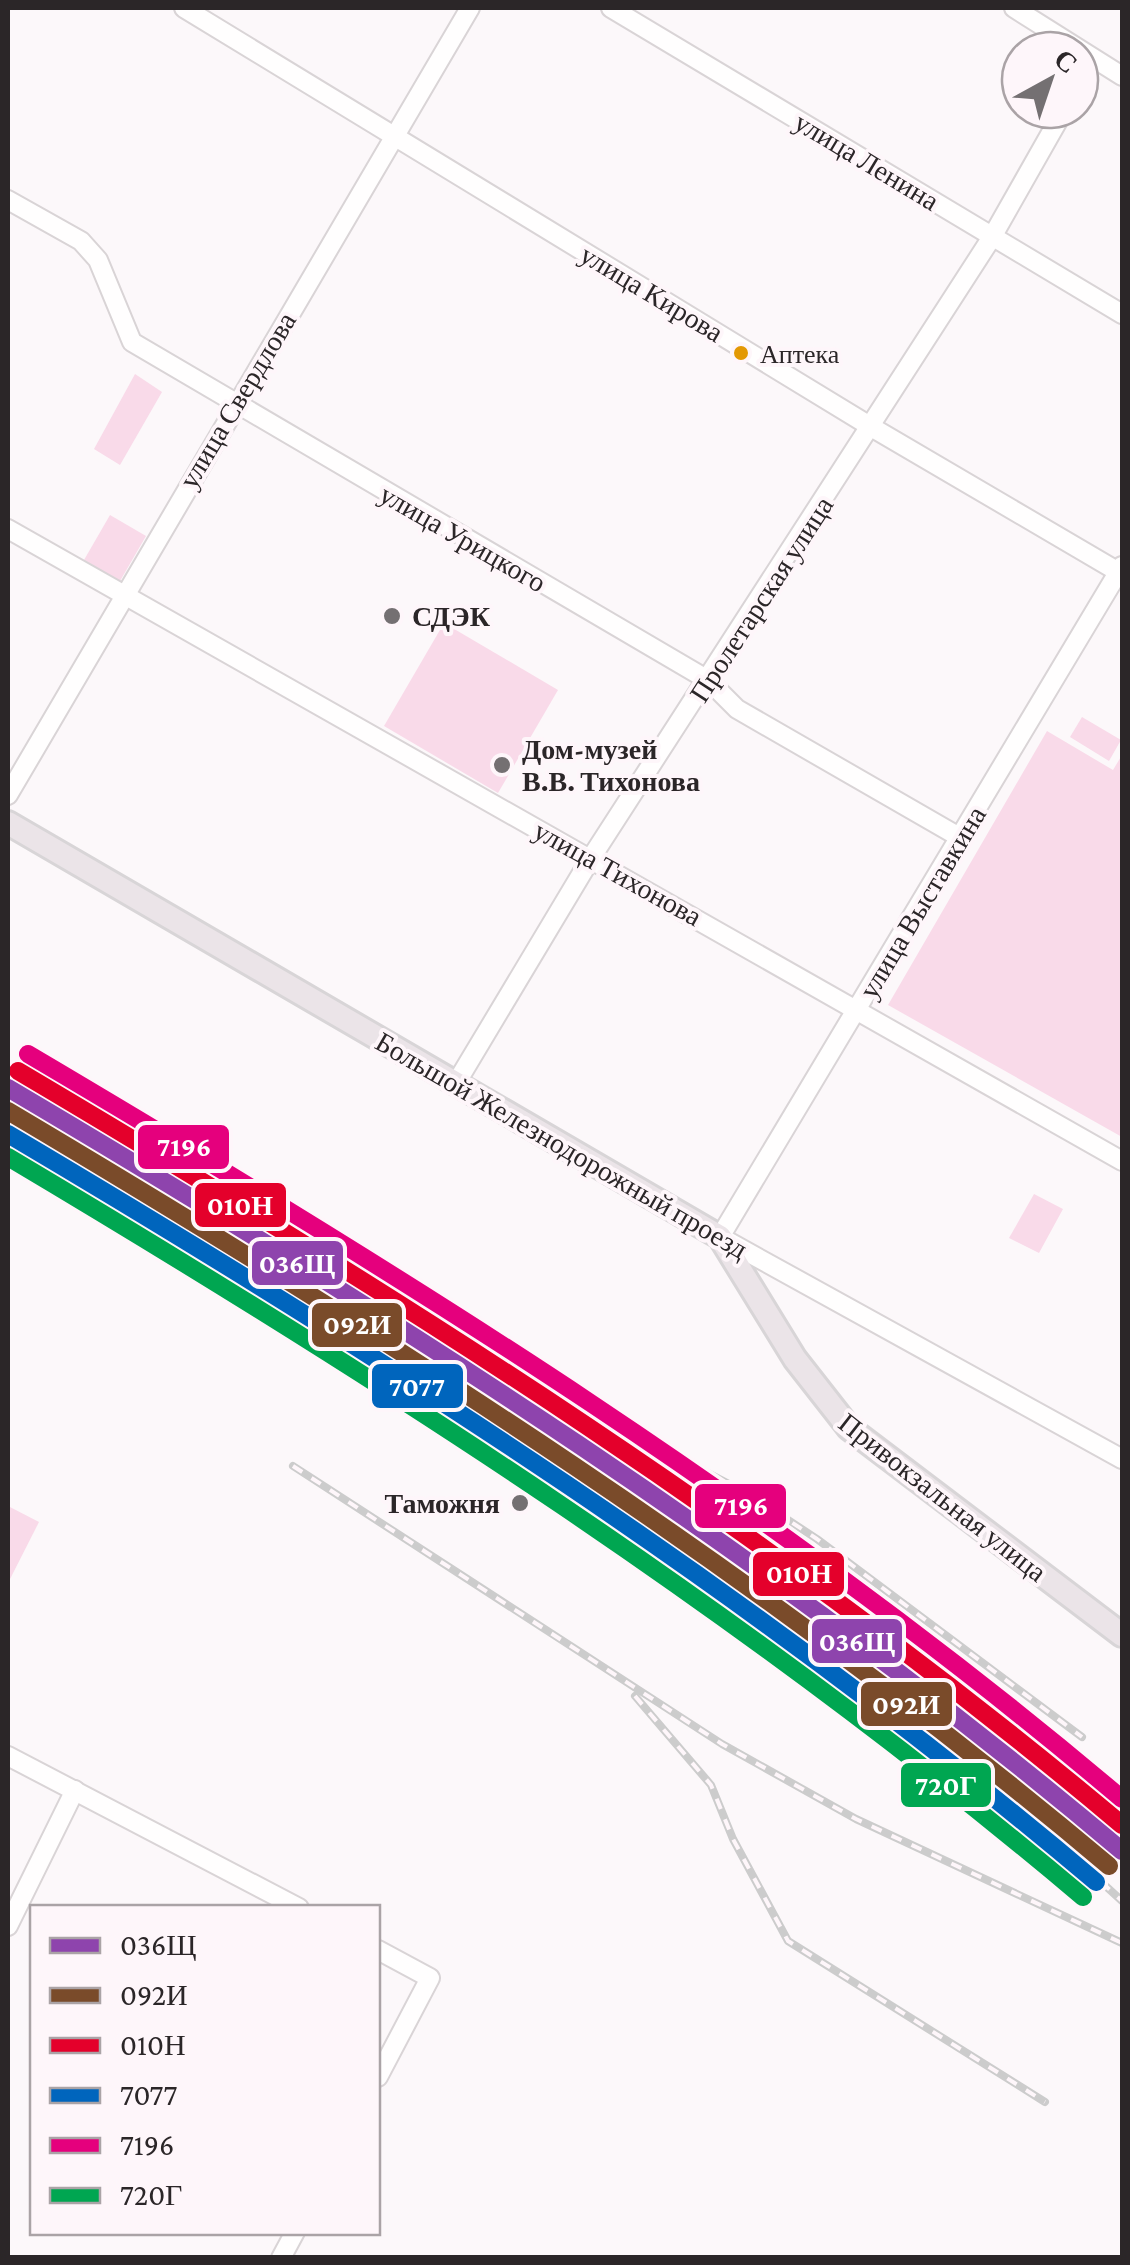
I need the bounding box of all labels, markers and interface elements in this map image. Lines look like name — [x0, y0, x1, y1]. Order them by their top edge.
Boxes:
north arrow — [1000, 30, 1100, 130]
text: С — [1048, 43, 1083, 80]
street label: улица Ленина — [789, 106, 945, 217]
street label: улица Кирова — [575, 239, 729, 349]
street label: улица Свердлова — [173, 306, 302, 494]
place label: Аптека — [760, 340, 840, 369]
marker: Аптека — [731, 343, 751, 363]
street label: улица Урицкого — [374, 478, 551, 599]
street label: Пролетарская улица — [683, 490, 840, 708]
place label: СДЭК — [412, 601, 491, 632]
marker: СДЭК — [381, 605, 403, 627]
place label: Дом-музей В.В. Тихонова — [522, 734, 700, 797]
marker: Дом-музей В.В. Тихонова — [491, 754, 513, 776]
street label: улица Выставкина — [853, 800, 992, 1004]
street label: улица Тихонова — [528, 815, 708, 933]
street label: Большой Железнодорожный проезд — [370, 1026, 753, 1265]
line badge: 7196 — [136, 1123, 231, 1171]
text: 7196 — [157, 1131, 211, 1162]
line badge: 010Н — [193, 1181, 288, 1229]
text: 010Н — [207, 1190, 273, 1221]
line badge: 036Щ — [250, 1239, 345, 1287]
text: 036Щ — [259, 1248, 335, 1279]
line badge: 092И — [310, 1301, 404, 1349]
text: 092И — [323, 1309, 391, 1340]
line badge: 7077 — [370, 1362, 465, 1410]
text: 7077 — [389, 1371, 445, 1402]
street label: Привокзальная улица — [833, 1407, 1053, 1588]
line badge: 7196 — [693, 1482, 788, 1530]
place label: Таможня — [384, 1488, 500, 1519]
text: 7196 — [714, 1490, 768, 1521]
marker: Таможня — [509, 1492, 531, 1514]
line badge: 010Н — [751, 1550, 846, 1598]
text: 010Н — [766, 1558, 832, 1589]
line badge: 036Щ — [810, 1617, 904, 1665]
text: 036Щ — [819, 1626, 895, 1657]
line badge: 092И — [859, 1680, 954, 1728]
text: 092И — [872, 1689, 940, 1720]
line badge: 720Г — [899, 1761, 993, 1809]
text: 720Г — [915, 1770, 977, 1801]
legend — [30, 1905, 380, 2235]
text: 036Щ — [120, 1928, 196, 1961]
text: 092И — [120, 1978, 188, 2011]
text: 010Н — [120, 2028, 186, 2061]
text: 7077 — [120, 2078, 177, 2111]
text: 7196 — [120, 2128, 174, 2161]
text: 720Г — [120, 2178, 182, 2211]

